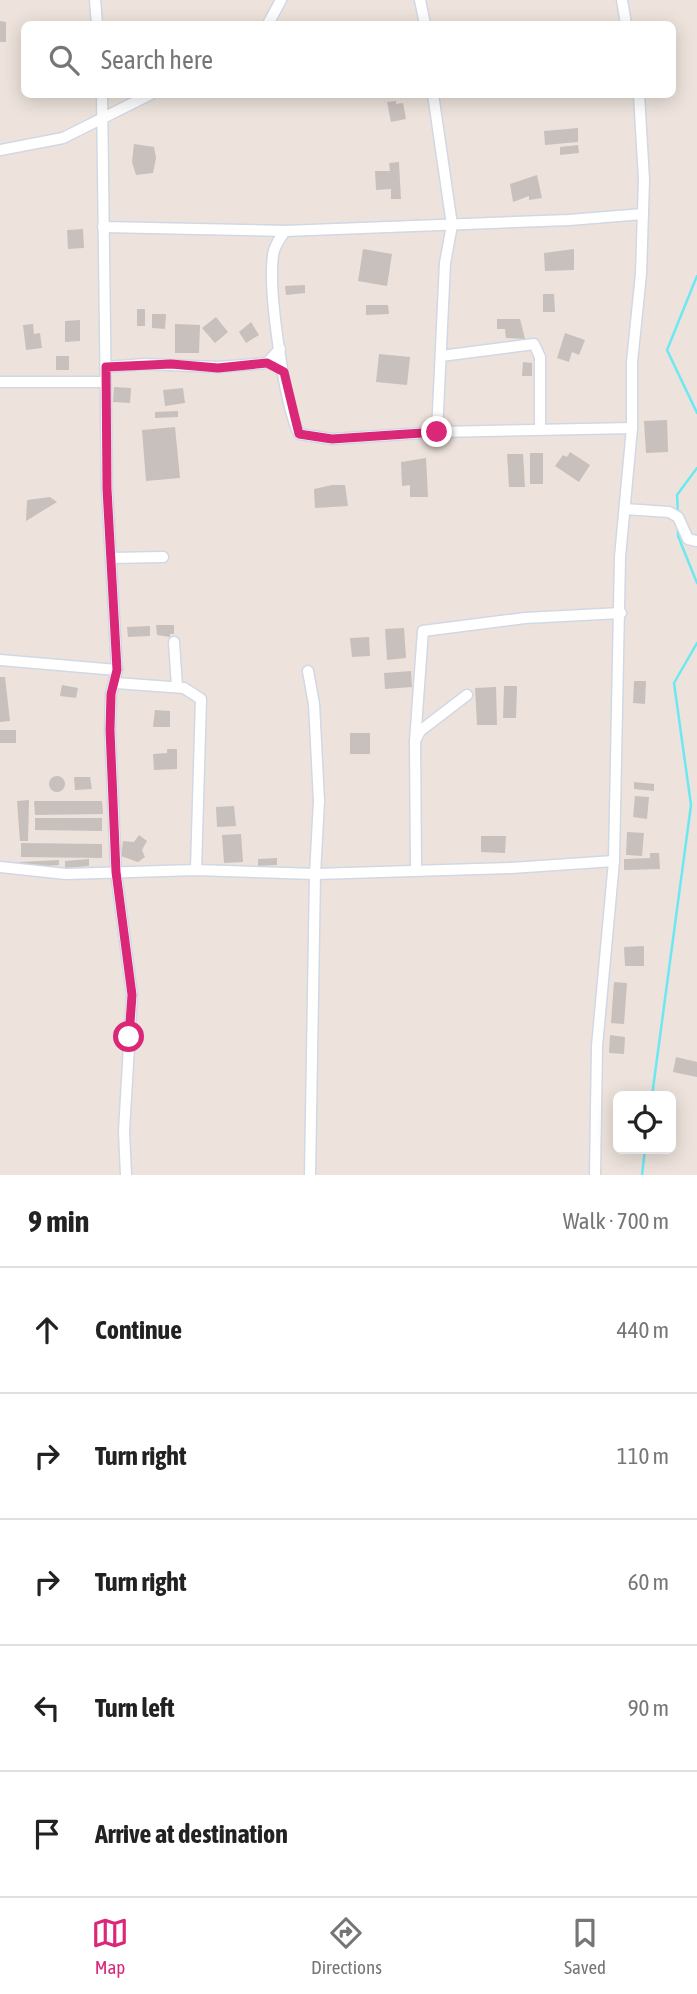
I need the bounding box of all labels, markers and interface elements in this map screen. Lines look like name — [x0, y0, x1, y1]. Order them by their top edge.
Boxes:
search box — [21, 21, 676, 98]
icon: search — [45, 41, 83, 79]
text: Search here — [101, 45, 213, 75]
route end — [421, 416, 452, 447]
route start — [113, 1021, 144, 1052]
map controls — [613, 1091, 676, 1154]
button: locate — [613, 1091, 676, 1154]
text: 9 min — [28, 1204, 89, 1238]
text: Walk · 700 m — [563, 1208, 669, 1234]
icon: ahead — [28, 1311, 66, 1349]
text: Continue — [95, 1315, 182, 1345]
text: 440 m — [617, 1317, 669, 1343]
icon: right — [28, 1437, 66, 1475]
text: Turn right — [95, 1441, 186, 1471]
text: 110 m — [617, 1443, 669, 1469]
icon: right — [28, 1563, 66, 1601]
text: Turn right — [95, 1567, 186, 1597]
text: 60 m — [628, 1569, 669, 1595]
icon: left — [28, 1689, 66, 1727]
text: Turn left — [95, 1693, 175, 1723]
text: 90 m — [628, 1695, 669, 1721]
icon: arrive — [28, 1815, 66, 1853]
text: Arrive at destination — [95, 1819, 288, 1849]
tab: Map — [91, 1914, 129, 1978]
tab: Directions — [311, 1914, 382, 1978]
tab: Saved — [564, 1914, 606, 1978]

